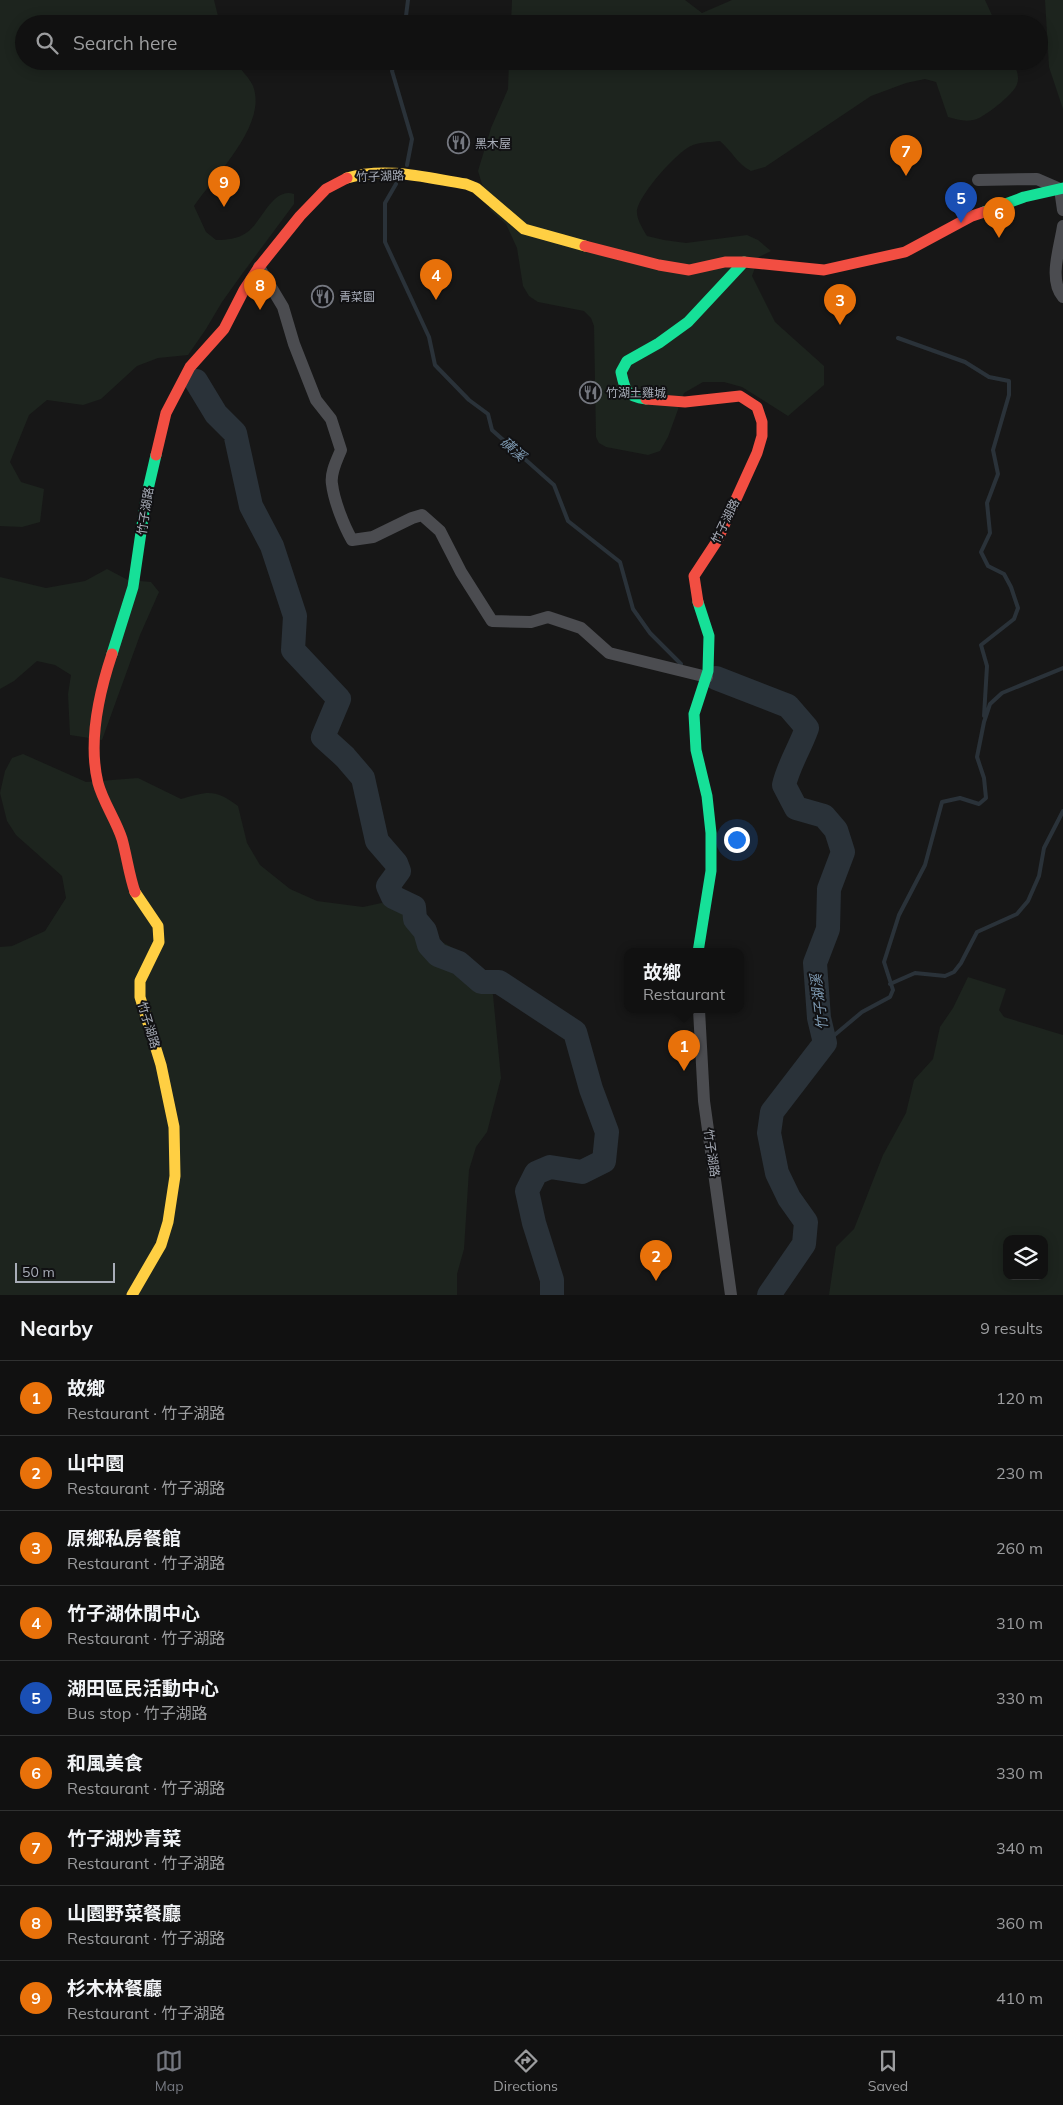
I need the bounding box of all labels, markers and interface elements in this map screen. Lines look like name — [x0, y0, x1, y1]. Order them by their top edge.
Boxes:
search box — [15, 15, 1048, 70]
icon: search — [33, 29, 61, 57]
text: Search here — [73, 31, 177, 55]
restaurant icon: 黑木屋 — [447, 131, 471, 155]
pin: 7 — [890, 135, 922, 176]
place label: 黑木屋 — [475, 136, 511, 151]
pin: 9 — [208, 166, 240, 207]
street label: 竹子湖路 — [356, 168, 404, 184]
pin: 5 — [945, 182, 977, 223]
pin: 6 — [983, 197, 1015, 238]
pin: 4 — [420, 259, 452, 300]
pin: 8 — [244, 269, 276, 310]
restaurant icon: 青菜園 — [311, 284, 335, 308]
pin: 3 — [824, 284, 856, 325]
place label: 青菜園 — [339, 289, 375, 304]
restaurant icon: 竹湖土雞城 — [578, 380, 602, 404]
place label: 竹湖土雞城 — [606, 385, 666, 400]
water label: 磺溪 — [497, 433, 531, 466]
street label: 竹子湖路 — [134, 486, 156, 536]
street label: 竹子湖路 — [708, 496, 742, 546]
your location — [724, 827, 750, 853]
popup — [624, 948, 744, 1013]
text: 故鄉 — [643, 960, 681, 984]
water label: 竹子湖溪 — [806, 971, 831, 1031]
text: Restaurant — [643, 984, 725, 1004]
street label: 竹子湖路 — [135, 1000, 163, 1050]
pin: 1 — [668, 1030, 700, 1071]
street label: 竹子湖路 — [701, 1128, 723, 1178]
map controls — [1003, 1235, 1048, 1280]
button: layers — [1003, 1235, 1048, 1280]
pin: 2 — [640, 1240, 672, 1281]
scale bar — [15, 1260, 115, 1283]
text: 50 m — [22, 1263, 55, 1281]
text: Nearby — [20, 1315, 93, 1341]
text: 9 results — [980, 1318, 1043, 1338]
text: 故鄉 — [67, 1376, 105, 1400]
text: 1 — [31, 1388, 41, 1408]
text: 120 m — [996, 1388, 1043, 1408]
text: Restaurant · 竹子湖路 — [67, 1403, 225, 1423]
text: 山中園 — [67, 1451, 124, 1475]
text: 2 — [31, 1463, 41, 1483]
text: 230 m — [996, 1463, 1043, 1483]
text: Restaurant · 竹子湖路 — [67, 1478, 225, 1498]
text: 原鄉私房餐館 — [67, 1526, 181, 1550]
text: 3 — [31, 1538, 41, 1558]
text: 260 m — [996, 1538, 1043, 1558]
text: Restaurant · 竹子湖路 — [67, 1553, 225, 1573]
text: 竹子湖休閒中心 — [67, 1601, 200, 1625]
text: 4 — [31, 1613, 41, 1633]
text: 310 m — [996, 1613, 1043, 1633]
text: Restaurant · 竹子湖路 — [67, 1628, 225, 1648]
text: 湖田區民活動中心 — [67, 1676, 219, 1700]
text: 5 — [31, 1688, 41, 1708]
text: 330 m — [996, 1688, 1043, 1708]
text: Bus stop · 竹子湖路 — [67, 1703, 207, 1723]
text: 和風美食 — [67, 1751, 143, 1775]
text: 6 — [31, 1763, 41, 1783]
text: 330 m — [996, 1763, 1043, 1783]
text: Restaurant · 竹子湖路 — [67, 1778, 225, 1798]
text: 竹子湖炒青菜 — [67, 1826, 181, 1850]
text: 7 — [31, 1838, 41, 1858]
text: 340 m — [996, 1838, 1043, 1858]
text: Restaurant · 竹子湖路 — [67, 1853, 225, 1873]
text: 山園野菜餐廳 — [67, 1901, 181, 1925]
text: 8 — [31, 1913, 41, 1933]
text: 360 m — [996, 1913, 1043, 1933]
text: Restaurant · 竹子湖路 — [67, 1928, 225, 1948]
text: 杉木林餐廳 — [67, 1976, 162, 2000]
text: 9 — [31, 1988, 41, 2008]
text: 410 m — [996, 1988, 1043, 2008]
text: Restaurant · 竹子湖路 — [67, 2003, 225, 2023]
tab: Map — [155, 2047, 184, 2095]
tab: Directions — [493, 2047, 558, 2095]
tab: Saved — [868, 2047, 908, 2095]

